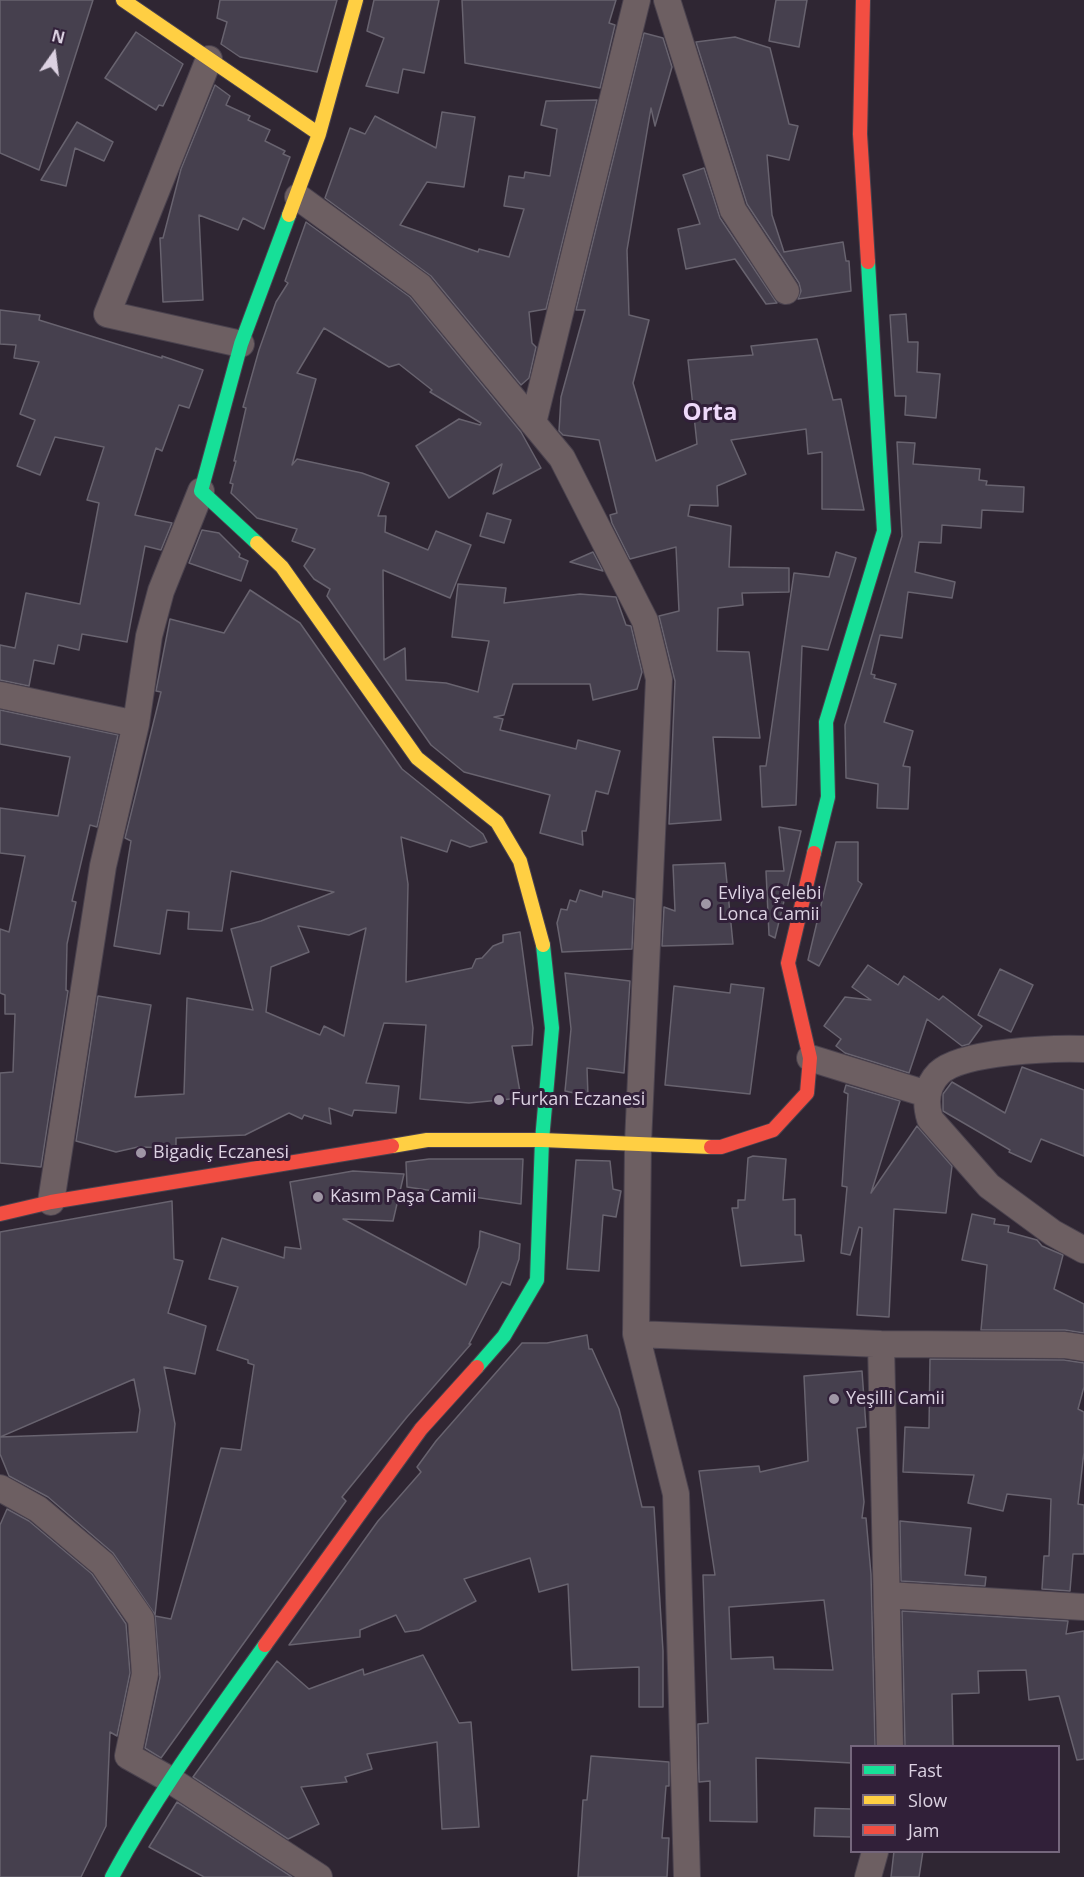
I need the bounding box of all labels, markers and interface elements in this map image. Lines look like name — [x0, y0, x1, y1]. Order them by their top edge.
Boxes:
north arrow — [24, 24, 84, 84]
text: N — [49, 24, 67, 49]
district label: Orta — [683, 399, 737, 427]
place label: Evliya Çelebi Lonca Camii — [718, 883, 821, 926]
marker: Evliya Çelebi Lonca Camii — [699, 897, 713, 911]
place label: Furkan Eczanesi — [511, 1089, 645, 1111]
marker: Furkan Eczanesi — [492, 1093, 506, 1107]
place label: Bigadiç Eczanesi — [153, 1142, 289, 1164]
marker: Bigadiç Eczanesi — [134, 1146, 148, 1160]
place label: Kasım Paşa Camii — [330, 1186, 477, 1208]
marker: Kasım Paşa Camii — [311, 1190, 325, 1204]
place label: Yeşilli Camii — [846, 1388, 945, 1410]
marker: Yeşilli Camii — [827, 1392, 841, 1406]
legend — [850, 1745, 1060, 1853]
text: Fast — [908, 1758, 942, 1782]
text: Slow — [908, 1788, 947, 1812]
text: Jam — [908, 1818, 940, 1842]

